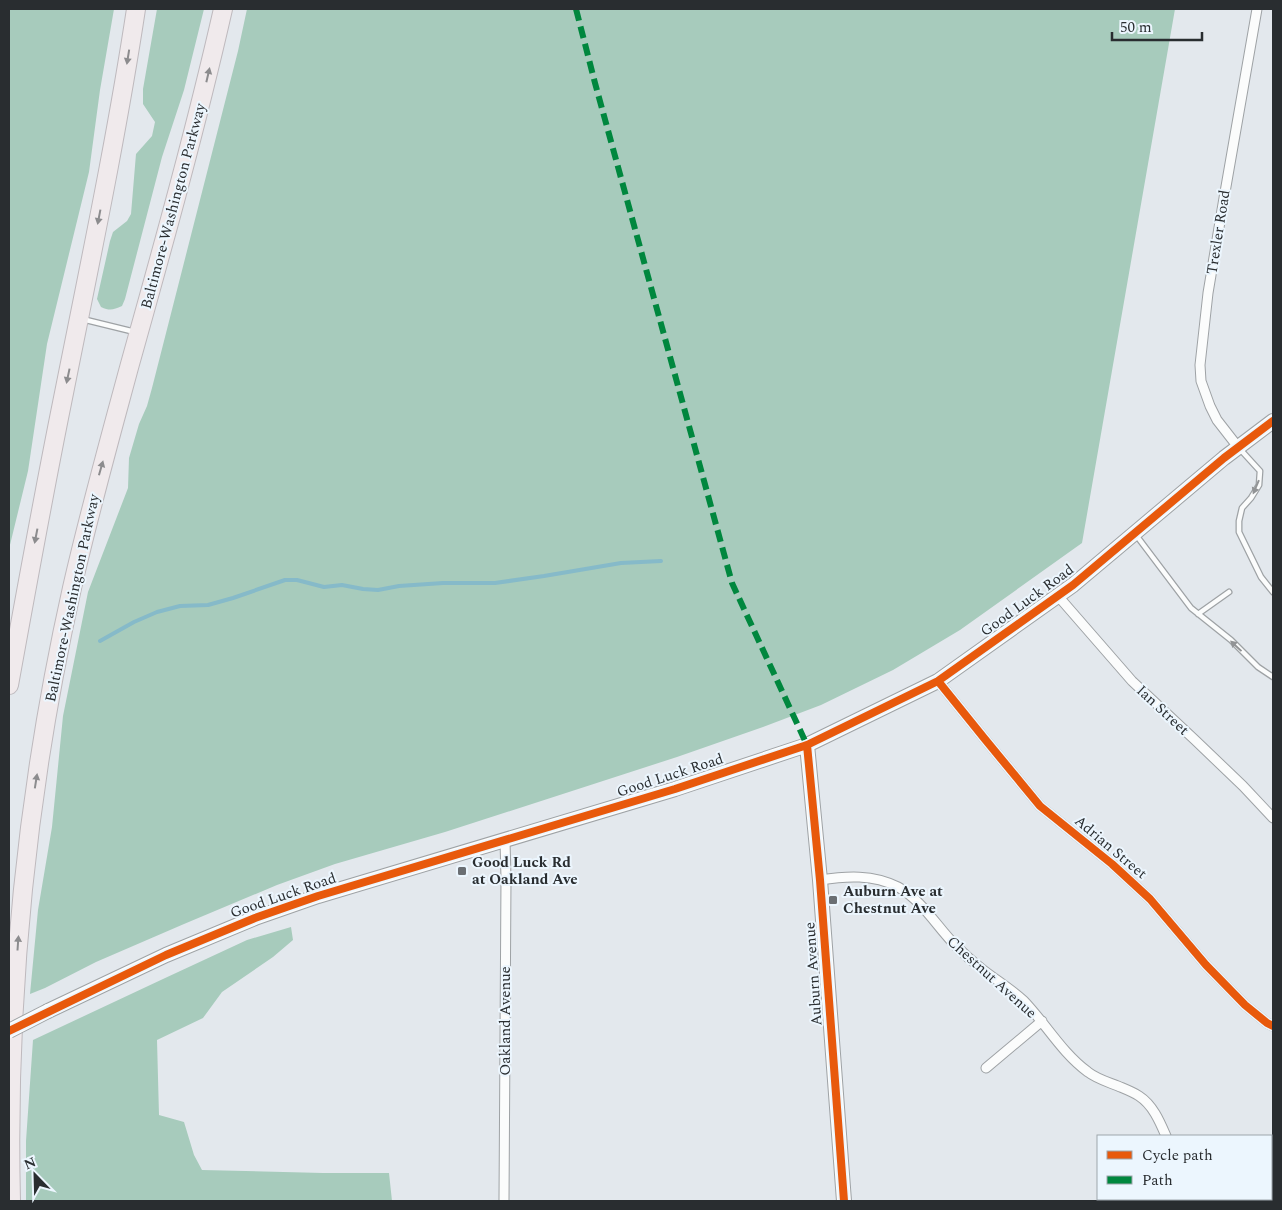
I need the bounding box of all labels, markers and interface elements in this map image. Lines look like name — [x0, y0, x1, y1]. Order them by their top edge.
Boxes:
scale bar — [1112, 10, 1202, 42]
text: 50 m — [1120, 16, 1152, 39]
one-way arrow — [124, 49, 132, 65]
one-way arrow — [204, 67, 212, 82]
street label: Baltimore-Washington Parkway — [135, 100, 212, 312]
street label: Trexler Road — [1200, 188, 1237, 276]
one-way arrow — [95, 209, 103, 225]
one-way arrow — [63, 369, 71, 385]
one-way arrow — [98, 461, 106, 476]
one-way arrow — [1252, 480, 1260, 495]
street label: Baltimore-Washington Parkway — [39, 491, 106, 704]
one-way arrow — [32, 528, 40, 544]
street label: Good Luck Road — [976, 558, 1079, 642]
one-way arrow — [1230, 640, 1242, 651]
street label: Ian Street — [1131, 680, 1194, 741]
street label: Good Luck Road — [614, 747, 727, 804]
one-way arrow — [33, 773, 41, 789]
street label: Adrian Street — [1069, 810, 1152, 885]
place label: Good Luck Rd at Oakland Ave — [472, 851, 578, 891]
marker: Good Luck Rd at Oakland Ave — [456, 865, 468, 877]
street label: Good Luck Road — [227, 867, 339, 924]
place label: Auburn Ave at Chestnut Ave — [843, 880, 943, 920]
marker: Auburn Ave at Chestnut Ave — [827, 894, 839, 906]
street label: Auburn Avenue — [798, 921, 829, 1027]
street label: Chestnut Avenue — [941, 931, 1042, 1024]
one-way arrow — [15, 934, 23, 950]
street label: Oakland Avenue — [494, 966, 517, 1076]
legend — [1097, 1135, 1272, 1200]
text: Cycle path — [1142, 1144, 1213, 1167]
north arrow — [10, 1150, 60, 1200]
text: N — [21, 1152, 39, 1175]
text: Path — [1142, 1169, 1173, 1192]

